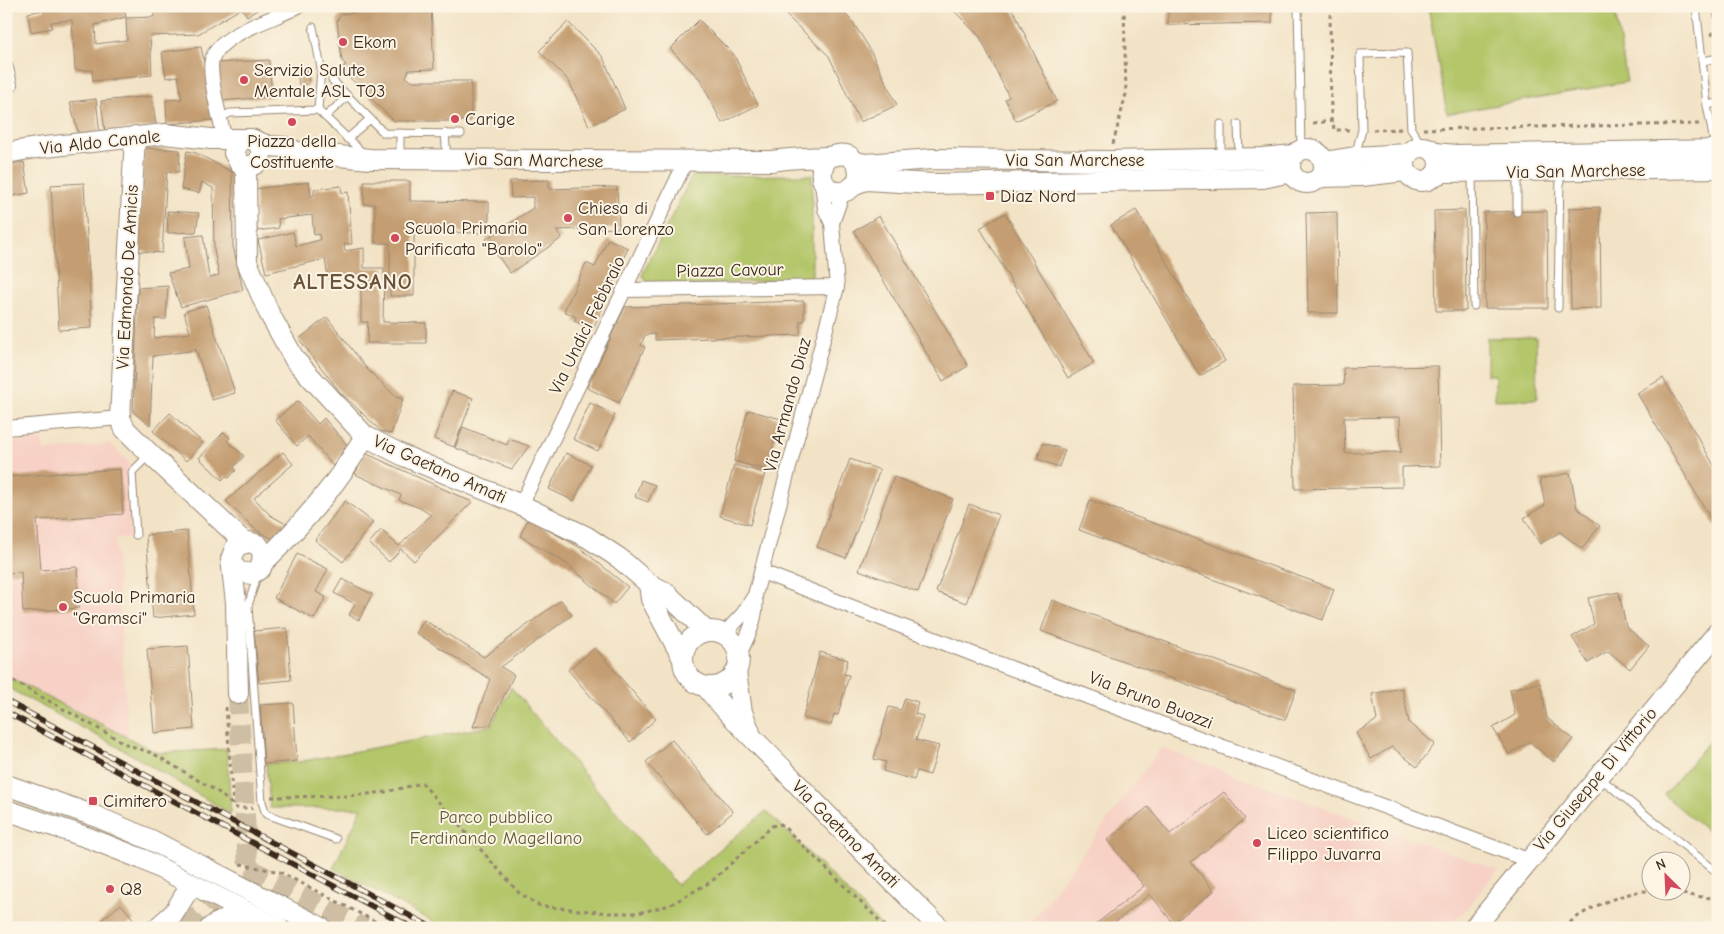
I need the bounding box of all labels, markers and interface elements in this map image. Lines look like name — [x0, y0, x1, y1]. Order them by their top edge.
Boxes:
place label: Ekom — [353, 32, 397, 53]
marker: Ekom — [337, 36, 349, 48]
place label: Servizio Salute Mentale ASL TO3 — [254, 60, 385, 102]
marker: Servizio Salute Mentale ASL TO3 — [238, 74, 250, 86]
place label: Carige — [465, 109, 515, 130]
marker: Carige — [449, 113, 461, 125]
marker: Piazza della Costituente — [286, 116, 298, 128]
street label: Via Aldo Canale — [39, 126, 161, 159]
place label: Piazza della Costituente — [247, 131, 337, 173]
street label: Via San Marchese — [464, 149, 604, 172]
street label: Via San Marchese — [1006, 150, 1145, 171]
street label: Via San Marchese — [1506, 160, 1646, 183]
street label: Via Edmondo De Amicis — [112, 184, 143, 370]
place label: Diaz Nord — [1000, 186, 1076, 207]
marker: Diaz Nord — [984, 190, 996, 202]
place label: Chiesa di San Lorenzo — [578, 198, 674, 240]
marker: Chiesa di San Lorenzo — [562, 212, 574, 224]
place label: Scuola Primaria Parificata "Barolo" — [405, 218, 542, 260]
marker: Scuola Primaria Parificata "Barolo" — [389, 232, 401, 244]
street label: Via Undici Febbraio — [545, 253, 630, 398]
street label: Piazza Cavour — [676, 259, 785, 282]
district label: ALTESSANO — [293, 269, 413, 295]
street label: Via Armando Diaz — [759, 335, 816, 475]
street label: Via Gaetano Amati — [370, 431, 510, 508]
place label: Scuola Primaria "Gramsci" — [73, 587, 196, 629]
marker: Scuola Primaria "Gramsci" — [57, 601, 69, 613]
street label: Via Bruno Buozzi — [1086, 667, 1216, 734]
street label: Via Giuseppe Di Vittorio — [1529, 703, 1662, 855]
street label: Via Gaetano Amati — [787, 776, 904, 893]
place label: Cimitero — [103, 791, 167, 812]
marker: Cimitero — [87, 795, 99, 807]
park label: Parco pubblico Ferdinando Magellano — [410, 807, 582, 849]
place label: Liceo scientifico Filippo Juvarra — [1267, 823, 1389, 865]
marker: Liceo scientifico Filippo Juvarra — [1251, 837, 1263, 849]
north arrow — [1642, 852, 1692, 902]
text: N — [1653, 855, 1669, 874]
place label: Q8 — [120, 879, 142, 900]
marker: Q8 — [104, 883, 116, 895]

